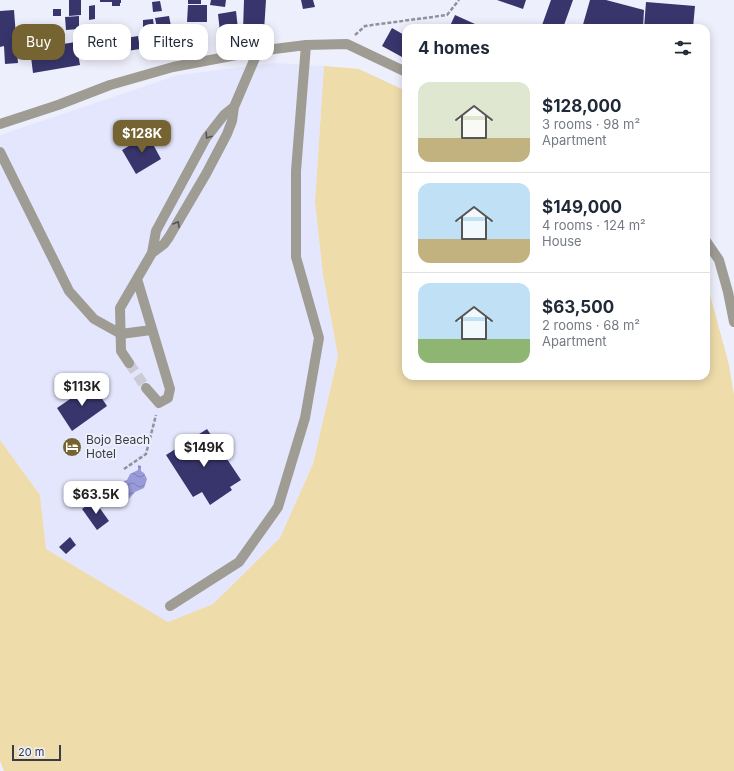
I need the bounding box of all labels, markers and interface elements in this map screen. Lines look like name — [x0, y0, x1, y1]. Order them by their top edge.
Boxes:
chip: Buy — [12, 24, 65, 60]
chip: Rent — [73, 24, 131, 60]
chip: Filters — [139, 24, 208, 60]
chip: New — [216, 24, 274, 60]
icon: filters — [672, 37, 694, 59]
text: 4 homes — [418, 38, 490, 58]
text: $128,000 — [542, 96, 621, 116]
icon: home — [450, 98, 498, 146]
text: 3 rooms · 98 m² — [542, 116, 640, 132]
pin: $128K — [114, 120, 170, 154]
text: $128K — [122, 125, 162, 141]
one-way arrow — [205, 132, 213, 139]
text: Apartment — [542, 132, 607, 148]
text: $149,000 — [542, 197, 622, 217]
icon: home — [450, 199, 498, 247]
text: 4 rooms · 124 m² — [542, 217, 646, 233]
one-way arrow — [173, 221, 180, 228]
text: House — [542, 233, 582, 249]
text: $63,500 — [542, 297, 614, 317]
icon: home — [450, 299, 498, 347]
text: 2 rooms · 68 m² — [542, 317, 640, 333]
text: Apartment — [542, 333, 607, 349]
pin: $113K — [54, 373, 110, 407]
text: $113K — [63, 378, 101, 394]
place label: Bojo Beach Hotel — [86, 432, 150, 461]
pin: $149K — [176, 434, 232, 468]
hotel icon: Bojo Beach Hotel — [61, 436, 83, 458]
text: $149K — [184, 439, 224, 455]
pin: $63.5K — [63, 481, 129, 515]
text: $63.5K — [73, 486, 120, 502]
scale bar — [12, 743, 61, 762]
text: 20 m — [18, 745, 44, 759]

